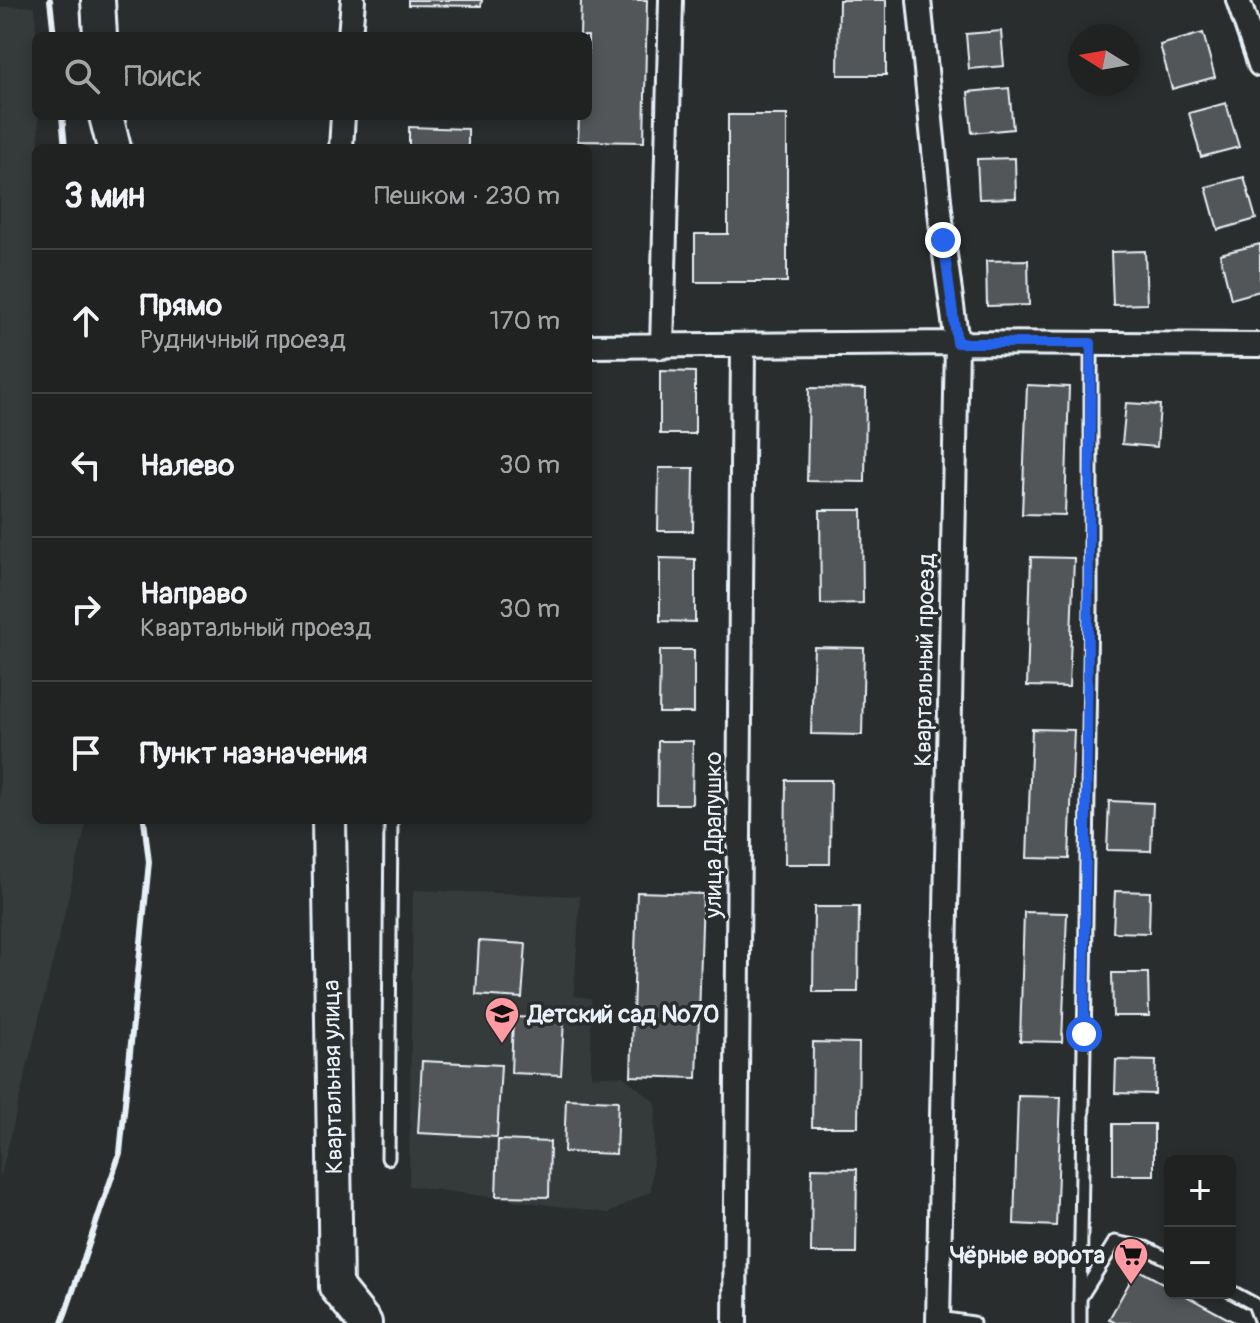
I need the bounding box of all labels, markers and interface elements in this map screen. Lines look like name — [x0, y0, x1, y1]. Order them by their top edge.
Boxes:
north arrow — [1068, 24, 1140, 96]
search box — [32, 32, 592, 120]
icon: search — [60, 54, 104, 98]
text: Поиск — [124, 58, 202, 95]
text: 3 мин — [64, 175, 145, 218]
text: Пешком · 230 m — [374, 180, 560, 212]
route end — [925, 222, 961, 258]
text: Прямо — [140, 287, 222, 324]
icon: ahead — [64, 299, 108, 343]
text: 170 m — [490, 305, 560, 337]
text: Рудничный проезд — [140, 324, 346, 356]
icon: left — [64, 443, 108, 487]
text: Налево — [140, 447, 234, 484]
text: 30 m — [499, 449, 560, 481]
street label: Квартальный проезд — [909, 553, 941, 767]
text: Направо — [140, 575, 247, 612]
icon: right — [64, 587, 108, 631]
text: 30 m — [499, 593, 560, 625]
text: Квартальный проезд — [140, 612, 371, 644]
icon: arrive — [64, 731, 108, 775]
text: Пункт назначения — [140, 735, 367, 772]
street label: улица Драпушко — [699, 752, 728, 919]
street label: Квартальная улица — [317, 980, 349, 1174]
school or university icon: Детский сад №70 — [483, 995, 521, 1045]
place label: Детский сад №70 — [526, 1000, 719, 1029]
route start — [1066, 1016, 1102, 1052]
map controls — [1164, 1155, 1236, 1299]
button: + — [1164, 1155, 1236, 1227]
button: − — [1164, 1227, 1236, 1299]
supermarket icon: Чёрные ворота — [1112, 1236, 1150, 1286]
place label: Чёрные ворота — [950, 1241, 1105, 1270]

